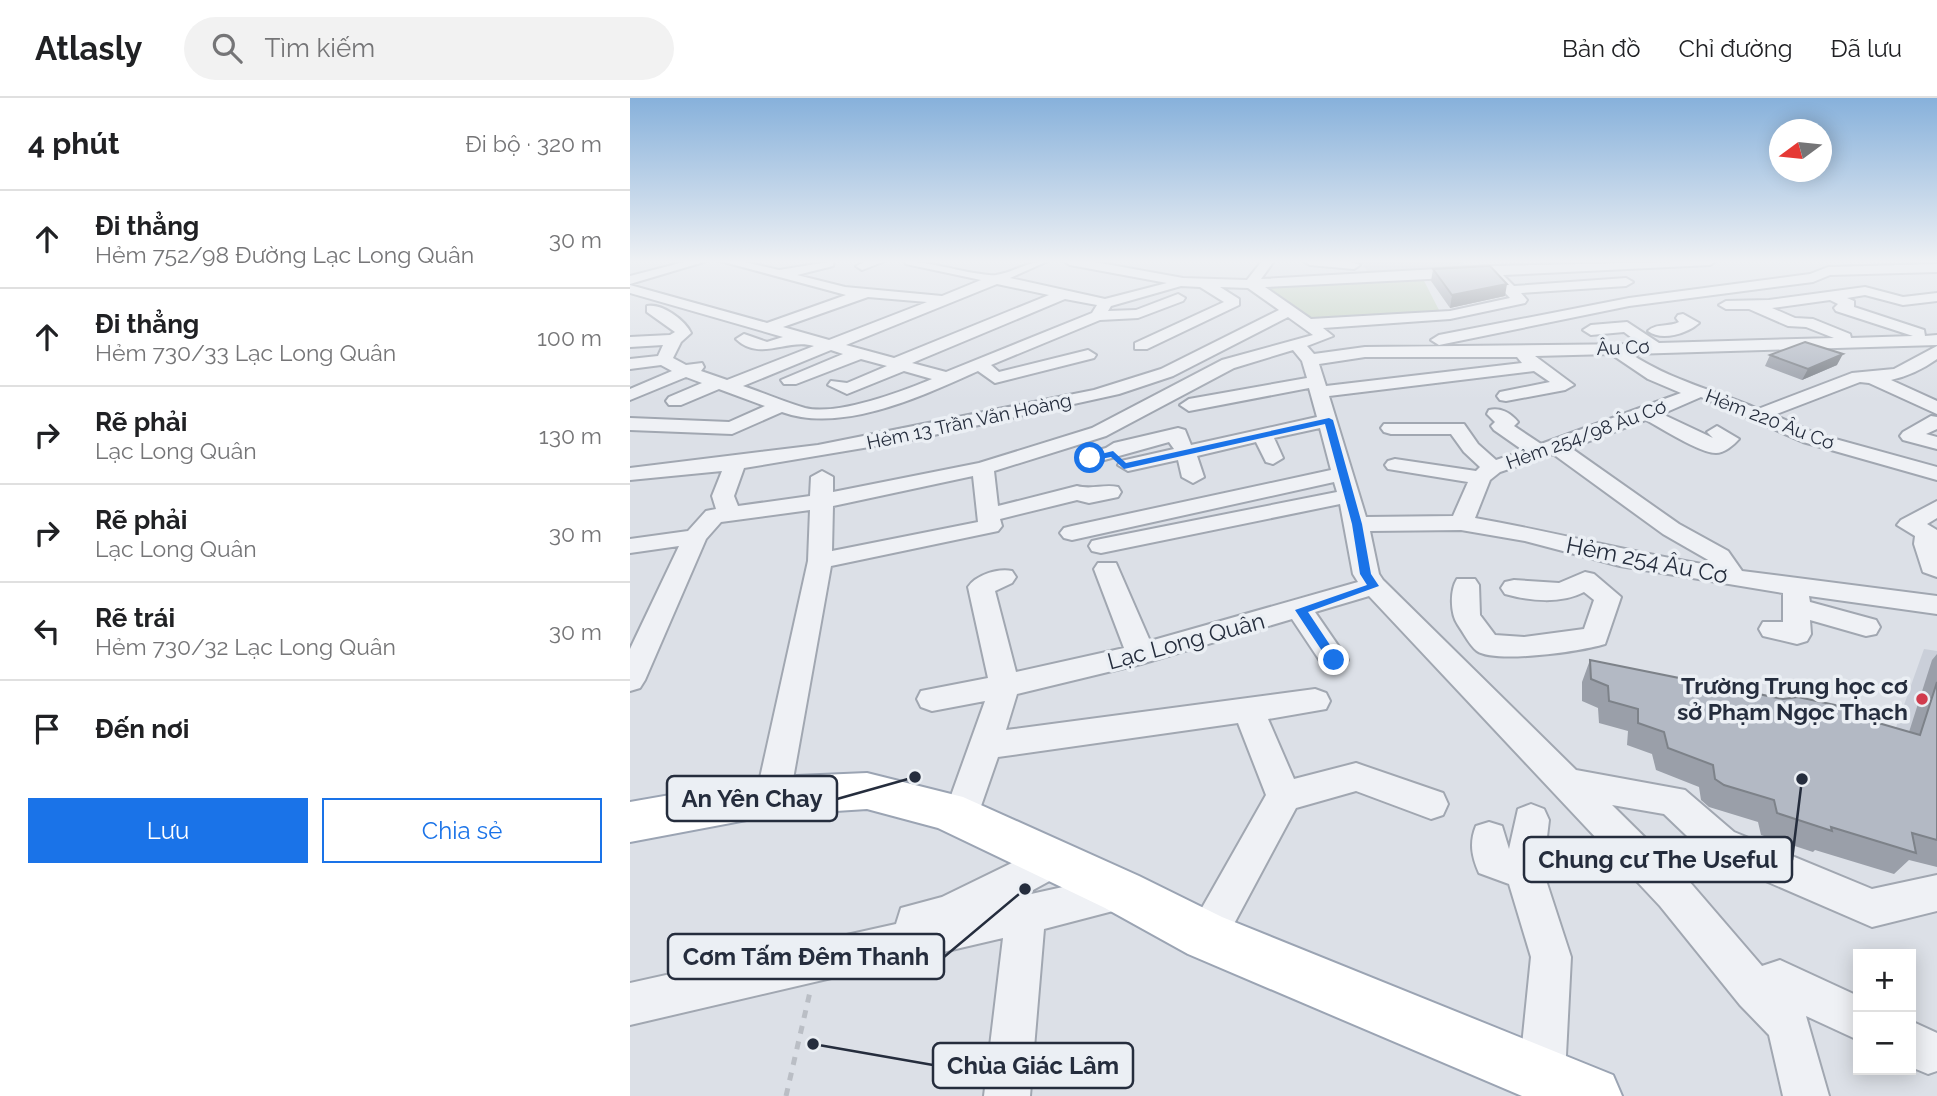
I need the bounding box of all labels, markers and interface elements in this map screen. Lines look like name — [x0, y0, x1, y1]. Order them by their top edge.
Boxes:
search box — [184, 17, 674, 80]
text: Atlasly — [35, 29, 142, 68]
icon: search — [208, 29, 246, 67]
text: Tìm kiếm — [264, 33, 375, 63]
text: Bản đồ — [1562, 34, 1640, 63]
text: Chỉ đường — [1678, 34, 1793, 63]
text: Đã lưu — [1831, 34, 1902, 63]
north arrow — [1769, 119, 1832, 182]
text: 4 phút — [28, 126, 119, 161]
text: Đi bộ · 320 m — [465, 130, 602, 157]
text: Đi thẳng — [95, 211, 199, 241]
icon: ahead — [28, 220, 66, 258]
text: 30 m — [549, 226, 602, 253]
text: Hẻm 752/98 Đường Lạc Long Quân — [95, 241, 474, 268]
text: Đi thẳng — [95, 309, 199, 339]
icon: ahead — [28, 318, 66, 356]
text: 100 m — [537, 324, 602, 351]
street label: Âu Cơ — [1596, 335, 1650, 359]
text: Hẻm 730/33 Lạc Long Quân — [95, 339, 396, 366]
street label: Hẻm 220 Âu Cơ — [1702, 384, 1838, 454]
street label: Hẻm 13 Trần Văn Hoàng — [865, 389, 1073, 453]
street label: Hẻm 254/98 Âu Cơ — [1503, 395, 1669, 473]
text: Rẽ phải — [95, 407, 187, 437]
icon: right — [28, 416, 66, 454]
text: 130 m — [539, 422, 602, 449]
text: Lạc Long Quân — [95, 437, 257, 464]
route start — [1074, 442, 1105, 473]
text: Rẽ phải — [95, 505, 187, 535]
icon: right — [28, 514, 66, 552]
text: 30 m — [549, 520, 602, 547]
street label: Hẻm 254 Âu Cơ — [1564, 531, 1730, 588]
text: Lạc Long Quân — [95, 535, 257, 562]
text: Rẽ trái — [95, 603, 175, 633]
street label: Lạc Long Quân — [1104, 607, 1267, 674]
icon: left — [28, 612, 66, 650]
text: 30 m — [549, 618, 602, 645]
text: Hẻm 730/32 Lạc Long Quân — [95, 633, 396, 660]
route end — [1318, 644, 1349, 675]
place label: Trường Trung học cơ sở Phạm Ngọc Thạch — [1677, 672, 1908, 725]
marker: Trường Trung học cơ sở Phạm Ngọc Thạch — [1914, 691, 1930, 707]
icon: arrive — [28, 710, 66, 748]
text: Đến nơi — [95, 714, 189, 744]
callout: An Yên Chay — [667, 776, 837, 821]
text: An Yên Chay — [681, 784, 823, 813]
button: Lưu — [28, 798, 308, 863]
button: Chia sẻ — [322, 798, 602, 863]
callout: Chung cư The Useful — [1524, 837, 1792, 882]
text: Chung cư The Useful — [1538, 845, 1778, 874]
callout: Cơm Tấm Đêm Thanh — [668, 934, 944, 979]
text: Cơm Tấm Đêm Thanh — [683, 942, 929, 971]
map controls — [1853, 949, 1916, 1075]
button: + — [1853, 949, 1916, 1012]
button: − — [1853, 1012, 1916, 1075]
callout: Chùa Giác Lâm — [933, 1043, 1133, 1088]
text: Chùa Giác Lâm — [947, 1051, 1119, 1080]

